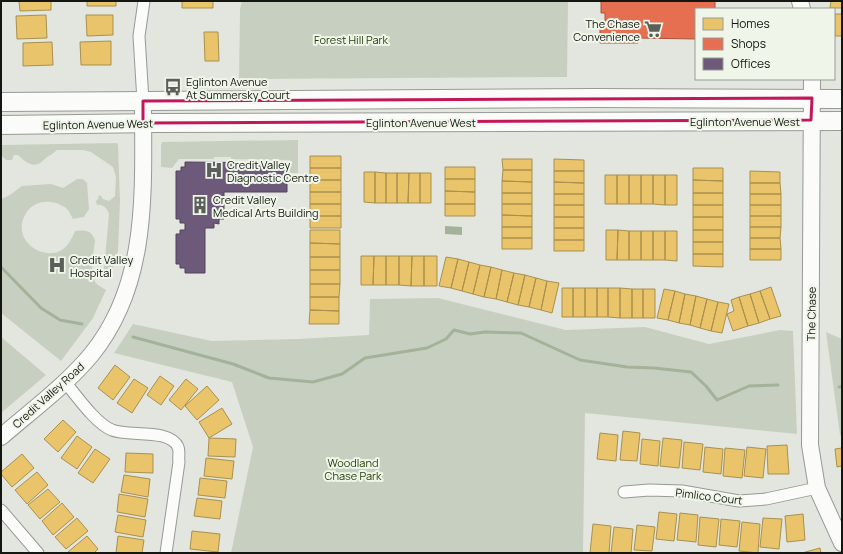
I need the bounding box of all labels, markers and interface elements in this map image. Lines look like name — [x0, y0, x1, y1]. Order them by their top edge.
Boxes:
legend — [695, 8, 835, 80]
text: Homes — [731, 15, 770, 32]
place label: The Chase Convenience — [573, 16, 641, 44]
supermarket icon: The Chase Convenience — [643, 19, 663, 39]
park label: Forest Hill Park — [314, 32, 388, 47]
text: Shops — [731, 35, 766, 52]
text: Offices — [731, 55, 770, 72]
place label: Eglinton Avenue At Summersky Court — [186, 74, 290, 102]
bus stop icon: Eglinton Avenue At Summersky Court — [163, 77, 183, 97]
street label: Eglinton Avenue West — [690, 114, 800, 129]
street label: Eglinton Avenue West — [366, 115, 476, 130]
street label: Eglinton Avenue West — [43, 116, 153, 132]
place label: Credit Valley Diagnostic Centre — [227, 157, 319, 185]
hospital icon: Credit Valley Diagnostic Centre — [204, 160, 224, 180]
place label: Credit Valley Medical Arts Building — [213, 192, 319, 220]
building icon: Credit Valley Medical Arts Building — [190, 195, 210, 215]
place label: Credit Valley Hospital — [70, 252, 134, 280]
hospital icon: Credit Valley Hospital — [47, 255, 67, 275]
street label: The Chase — [803, 286, 819, 341]
street label: Credit Valley Road — [9, 359, 87, 431]
park label: Woodland Chase Park — [325, 455, 382, 483]
street label: Pimlico Court — [675, 484, 743, 508]

